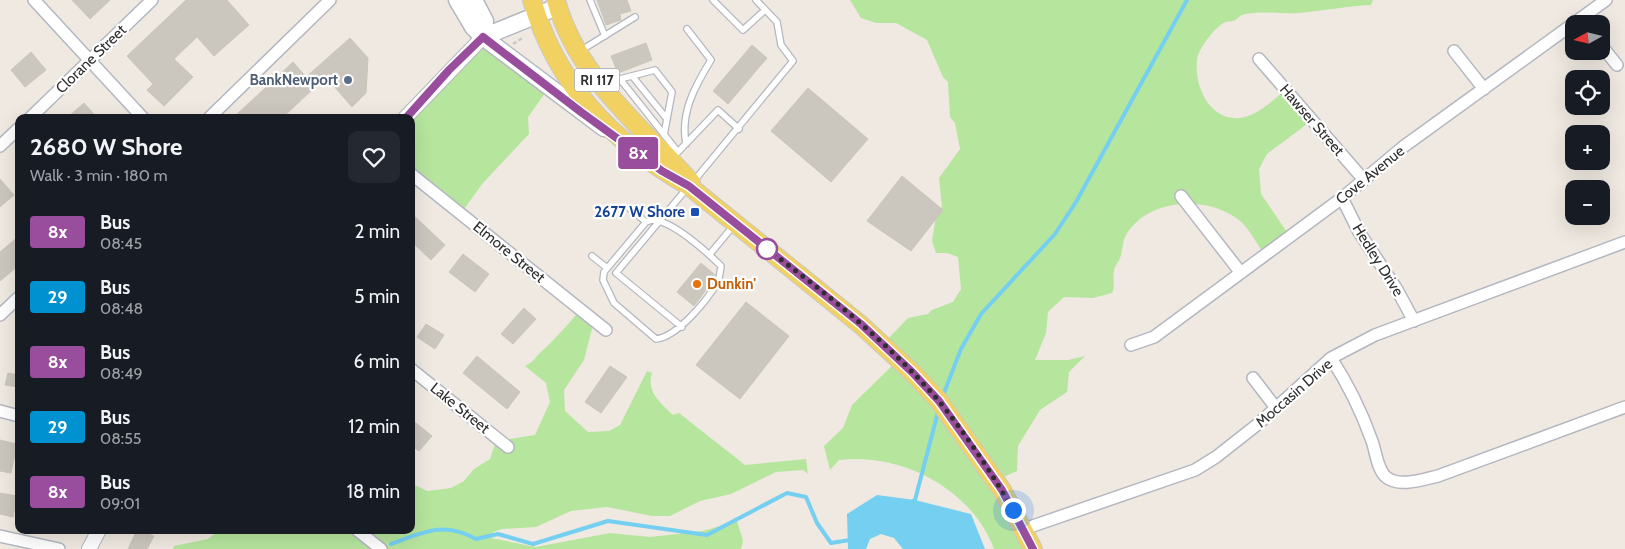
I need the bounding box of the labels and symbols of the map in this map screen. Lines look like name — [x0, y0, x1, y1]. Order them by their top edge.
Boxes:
north arrow — [1565, 15, 1610, 60]
street label: Clorane Street — [52, 21, 130, 97]
road number: RI 117 — [574, 68, 620, 92]
place label: BankNewport — [249, 71, 338, 89]
marker: BankNewport — [342, 74, 354, 86]
street label: Hawser Street — [1276, 81, 1348, 159]
line badge: 8x — [616, 137, 660, 169]
street label: Cove Avenue — [1332, 142, 1408, 208]
place label: 2677 W Shore — [594, 203, 685, 221]
marker: 2677 W Shore — [689, 206, 701, 218]
street label: Elmore Street — [469, 218, 549, 286]
street label: Hedley Drive — [1349, 220, 1408, 300]
unlabelled marker — [756, 238, 778, 260]
place label: Dunkin' — [707, 275, 756, 293]
marker: Dunkin' — [691, 278, 703, 290]
street label: Moccasin Drive — [1252, 355, 1336, 431]
street label: Lake Street — [427, 379, 493, 437]
your location — [1001, 498, 1026, 523]

